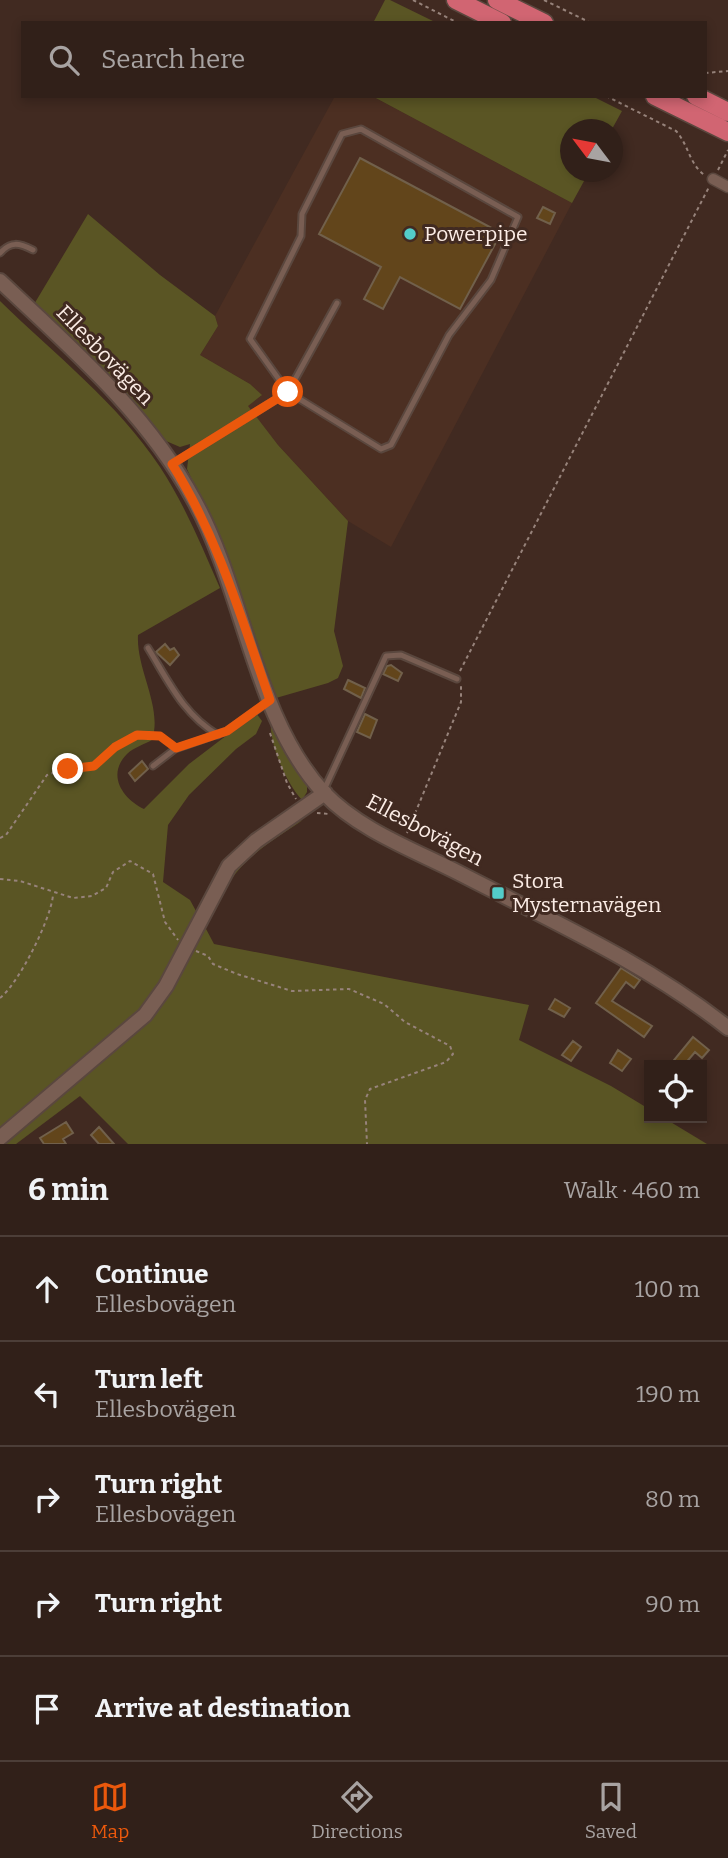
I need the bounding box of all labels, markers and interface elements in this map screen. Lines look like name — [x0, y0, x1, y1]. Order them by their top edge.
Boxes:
search box — [21, 21, 707, 98]
icon: search — [45, 41, 83, 79]
text: Search here — [101, 44, 245, 75]
north arrow — [560, 119, 623, 182]
place label: Powerpipe — [424, 221, 528, 247]
marker: Powerpipe — [402, 226, 418, 242]
street label: Ellesbovägen — [51, 300, 159, 410]
route start — [272, 376, 303, 407]
route end — [52, 753, 83, 784]
street label: Ellesbovägen — [362, 788, 488, 872]
place label: Stora Mysternavägen — [512, 868, 661, 918]
marker: Stora Mysternavägen — [490, 885, 506, 901]
map controls — [644, 1060, 707, 1123]
button: locate — [644, 1060, 707, 1123]
text: 6 min — [28, 1172, 109, 1208]
text: Walk · 460 m — [564, 1176, 700, 1204]
text: Continue — [95, 1259, 209, 1290]
icon: ahead — [28, 1270, 66, 1308]
text: 100 m — [635, 1275, 700, 1303]
text: Ellesbovägen — [95, 1290, 236, 1318]
text: Turn left — [95, 1364, 203, 1395]
icon: left — [28, 1375, 66, 1413]
text: 190 m — [636, 1380, 700, 1408]
text: Ellesbovägen — [95, 1395, 236, 1423]
text: Turn right — [95, 1469, 222, 1500]
icon: right — [28, 1480, 66, 1518]
text: 80 m — [645, 1485, 700, 1513]
text: Ellesbovägen — [95, 1500, 236, 1528]
icon: right — [28, 1585, 66, 1623]
text: Turn right — [95, 1588, 222, 1619]
text: 90 m — [645, 1590, 700, 1618]
icon: arrive — [28, 1690, 66, 1728]
text: Arrive at destination — [95, 1693, 350, 1724]
tab: Map — [91, 1778, 129, 1843]
tab: Directions — [311, 1778, 403, 1843]
tab: Saved — [585, 1778, 637, 1843]

